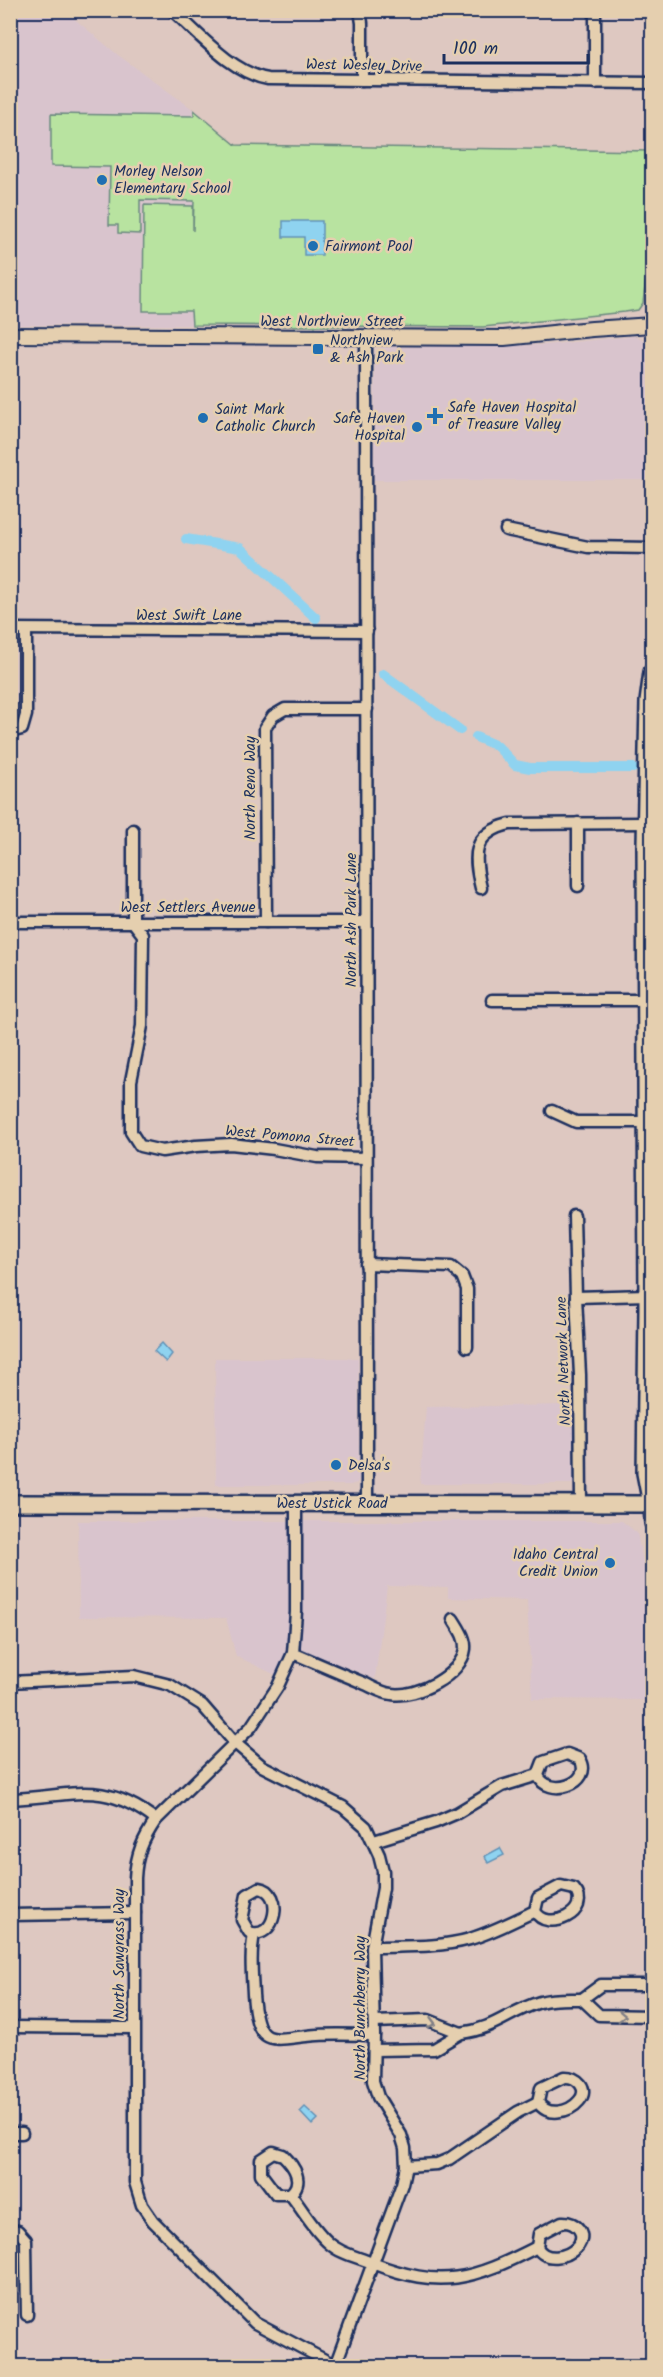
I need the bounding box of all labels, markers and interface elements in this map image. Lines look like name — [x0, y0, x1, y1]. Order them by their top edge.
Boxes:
scale bar — [444, 27, 588, 65]
text: 100 m — [453, 35, 498, 64]
street label: West Wesley Drive — [306, 53, 423, 79]
place label: Morley Nelson Elementary School — [114, 160, 231, 201]
marker: Morley Nelson Elementary School — [95, 173, 109, 187]
place label: Fairmont Pool — [325, 235, 413, 259]
marker: Fairmont Pool — [306, 239, 320, 253]
street label: West Northview Street — [260, 310, 404, 334]
place label: Northview & Ash Park — [330, 329, 404, 370]
marker: Northview & Ash Park — [311, 342, 325, 356]
place label: Safe Haven Hospital of Treasure Valley — [448, 396, 576, 437]
place label: Saint Mark Catholic Church — [215, 398, 316, 439]
place label: Safe Haven Hospital — [333, 407, 405, 448]
marker: Safe Haven Hospital of Treasure Valley — [426, 407, 444, 425]
marker: Saint Mark Catholic Church — [196, 411, 210, 425]
marker: Safe Haven Hospital — [410, 420, 424, 434]
street label: West Swift Lane — [136, 604, 242, 628]
street label: North Reno Way — [239, 735, 263, 840]
street label: North Ash Park Lane — [340, 853, 364, 987]
street label: West Settlers Avenue — [121, 896, 256, 920]
street label: West Pomona Street — [224, 1119, 356, 1155]
street label: North Network Lane — [550, 1296, 578, 1426]
place label: Delsa's — [348, 1454, 391, 1478]
marker: Delsa's — [329, 1458, 343, 1472]
street label: West Ustick Road — [276, 1492, 388, 1516]
place label: Idaho Central Credit Union — [513, 1543, 598, 1584]
marker: Idaho Central Credit Union — [603, 1556, 617, 1570]
street label: North Sawgrass Way — [108, 1888, 132, 2019]
street label: North Bunchberry Way — [349, 1935, 373, 2080]
one-way arrow — [618, 2009, 627, 2022]
one-way arrow — [427, 2016, 437, 2029]

